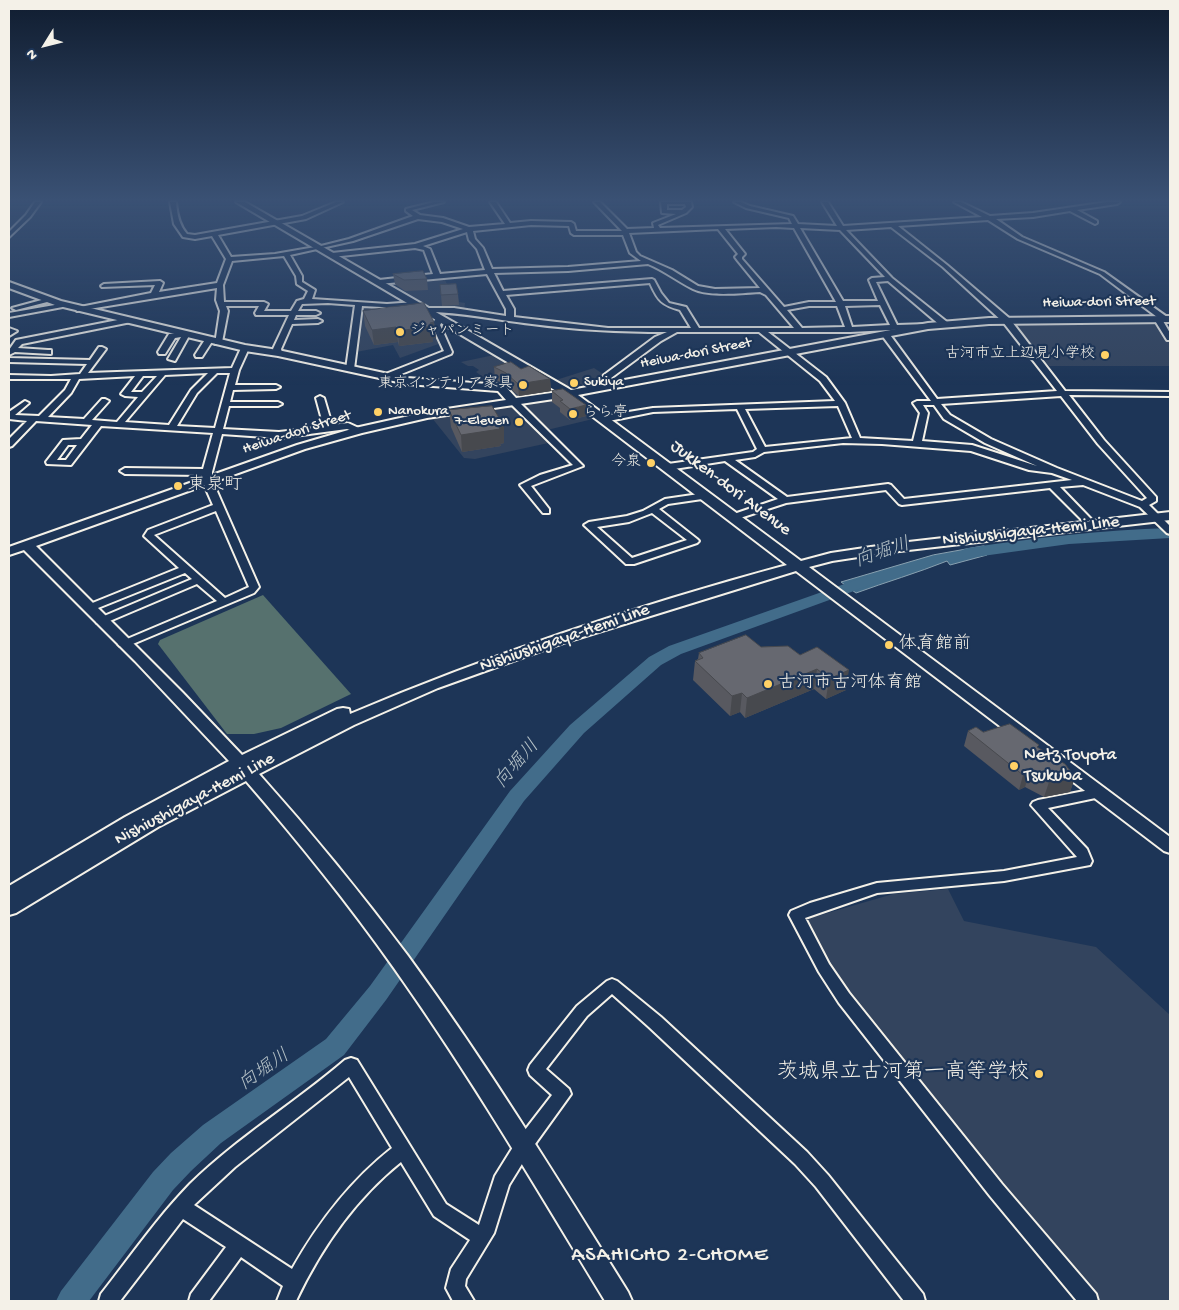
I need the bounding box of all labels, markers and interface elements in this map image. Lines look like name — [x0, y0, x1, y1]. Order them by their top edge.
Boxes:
north arrow — [20, 20, 70, 70]
text: N — [23, 45, 42, 63]
street label: Heiwa-dori Street — [1042, 293, 1156, 313]
place label: ジャパンミート — [410, 323, 515, 341]
marker: ジャパンミート — [394, 326, 406, 338]
street label: Heiwa-dori Street — [639, 334, 753, 374]
place label: 古河市立上辺見小学校 — [945, 346, 1095, 364]
marker: 古河市立上辺見小学校 — [1099, 349, 1111, 361]
place label: Sukiya — [584, 374, 624, 392]
place label: 東京インテリア家具 — [378, 376, 513, 394]
marker: Sukiya — [568, 377, 580, 389]
marker: 東京インテリア家具 — [517, 379, 529, 391]
place label: Nanokura — [388, 403, 448, 421]
place label: らら亭 — [583, 405, 628, 423]
marker: Nanokura — [372, 406, 384, 418]
street label: Heiwa-dori Street — [241, 407, 353, 459]
marker: らら亭 — [567, 408, 579, 420]
place label: 7-Eleven — [455, 413, 509, 431]
marker: 7-Eleven — [513, 416, 525, 428]
street label: Jukken-dori Avenue — [665, 436, 795, 542]
place label: 今泉 — [611, 454, 641, 472]
marker: 今泉 — [645, 457, 657, 469]
place label: 東泉町 — [188, 475, 242, 497]
marker: 東泉町 — [172, 480, 184, 492]
street label: Nishiushigaya-Hemi Line — [941, 512, 1121, 552]
water label: 向堀川 — [852, 534, 914, 574]
street label: Nishiushigaya-Hemi Line — [477, 600, 653, 678]
place label: 体育館前 — [899, 634, 971, 656]
marker: 体育館前 — [883, 639, 895, 651]
place label: 古河市古河体育館 — [778, 673, 922, 695]
marker: 古河市古河体育館 — [762, 678, 774, 690]
water label: 向堀川 — [491, 736, 545, 794]
place label: Netz Toyota Tsukuba — [1024, 745, 1116, 788]
street label: Nishiushigaya-Hemi Line — [111, 749, 279, 851]
marker: Netz Toyota Tsukuba — [1008, 760, 1020, 772]
water label: 向堀川 — [235, 1045, 295, 1097]
place label: 茨城県立古河第一高等学校 — [777, 1061, 1029, 1087]
marker: 茨城県立古河第一高等学校 — [1033, 1068, 1045, 1080]
district label: ASAHICHO 2-CHOME — [569, 1244, 771, 1270]

